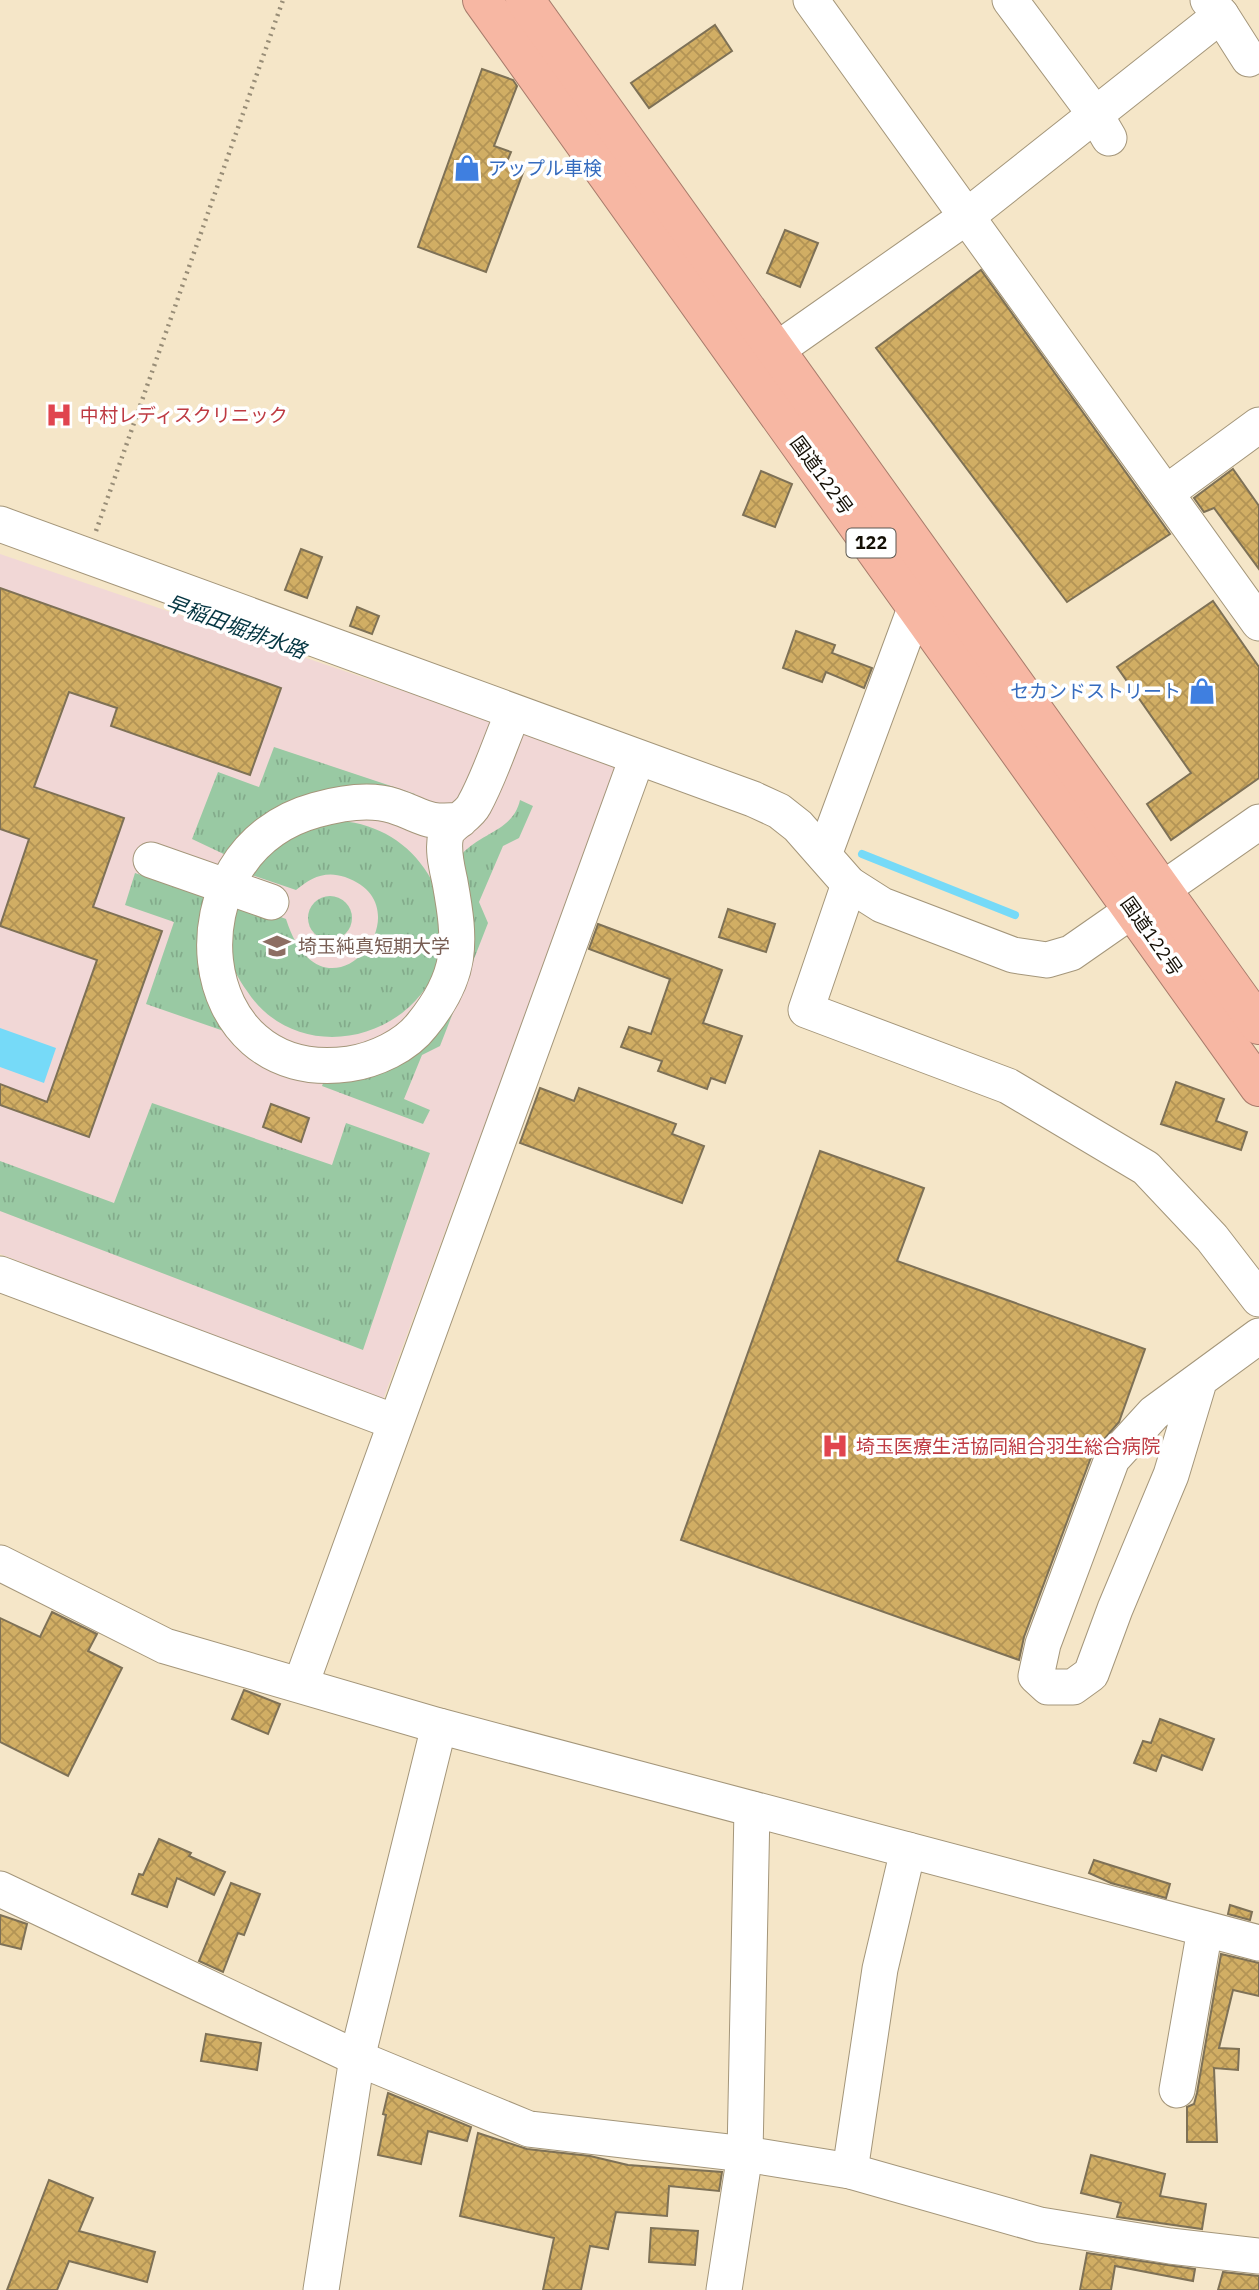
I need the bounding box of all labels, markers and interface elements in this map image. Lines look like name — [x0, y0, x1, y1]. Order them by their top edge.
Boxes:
shop icon: アップル車検 — [452, 153, 482, 183]
place label: アップル車検 — [488, 156, 602, 180]
hospital icon: 中村レディスクリニック — [44, 400, 74, 430]
place label: 中村レディスクリニック — [80, 403, 288, 427]
street label: 国道122号 — [785, 431, 859, 519]
road number: 122 — [846, 528, 896, 558]
water label: 早稲田堀排水路 — [162, 588, 312, 665]
shop icon: セカンドストリート — [1187, 676, 1217, 706]
place label: セカンドストリート — [1010, 679, 1181, 703]
street label: 国道122号 — [1116, 892, 1188, 980]
school or university icon: 埼玉純真短期大学 — [262, 931, 292, 961]
place label: 埼玉純真短期大学 — [298, 934, 450, 958]
hospital icon: 埼玉医療生活協同組合羽生総合病院 — [820, 1431, 850, 1461]
place label: 埼玉医療生活協同組合羽生総合病院 — [856, 1434, 1160, 1458]

